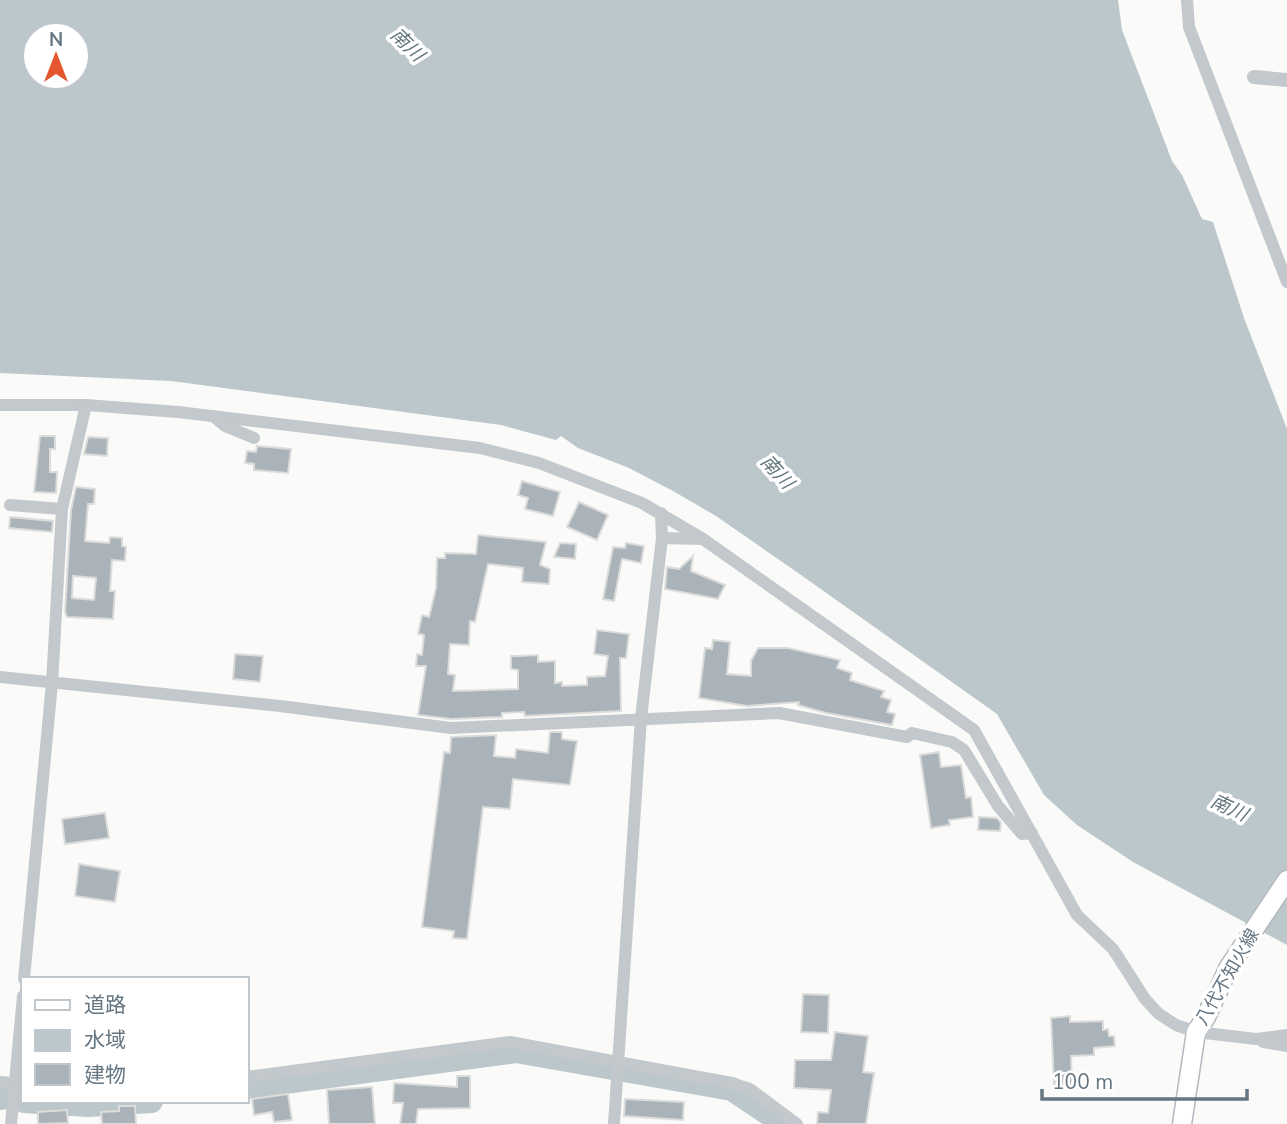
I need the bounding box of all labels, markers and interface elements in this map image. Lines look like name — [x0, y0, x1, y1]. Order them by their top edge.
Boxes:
north arrow — [21, 21, 91, 91]
water label: 南川 — [384, 22, 431, 69]
text: N — [49, 27, 63, 53]
water label: 南川 — [755, 449, 801, 496]
water label: 南川 — [1206, 788, 1254, 829]
street label: 八代不知火線 — [1190, 924, 1264, 1030]
legend — [21, 977, 248, 1103]
text: 道路 — [84, 991, 126, 1019]
text: 水域 — [84, 1026, 126, 1054]
scale bar — [1042, 1058, 1247, 1102]
text: 建物 — [84, 1061, 126, 1089]
text: 100 m — [1052, 1068, 1113, 1096]

